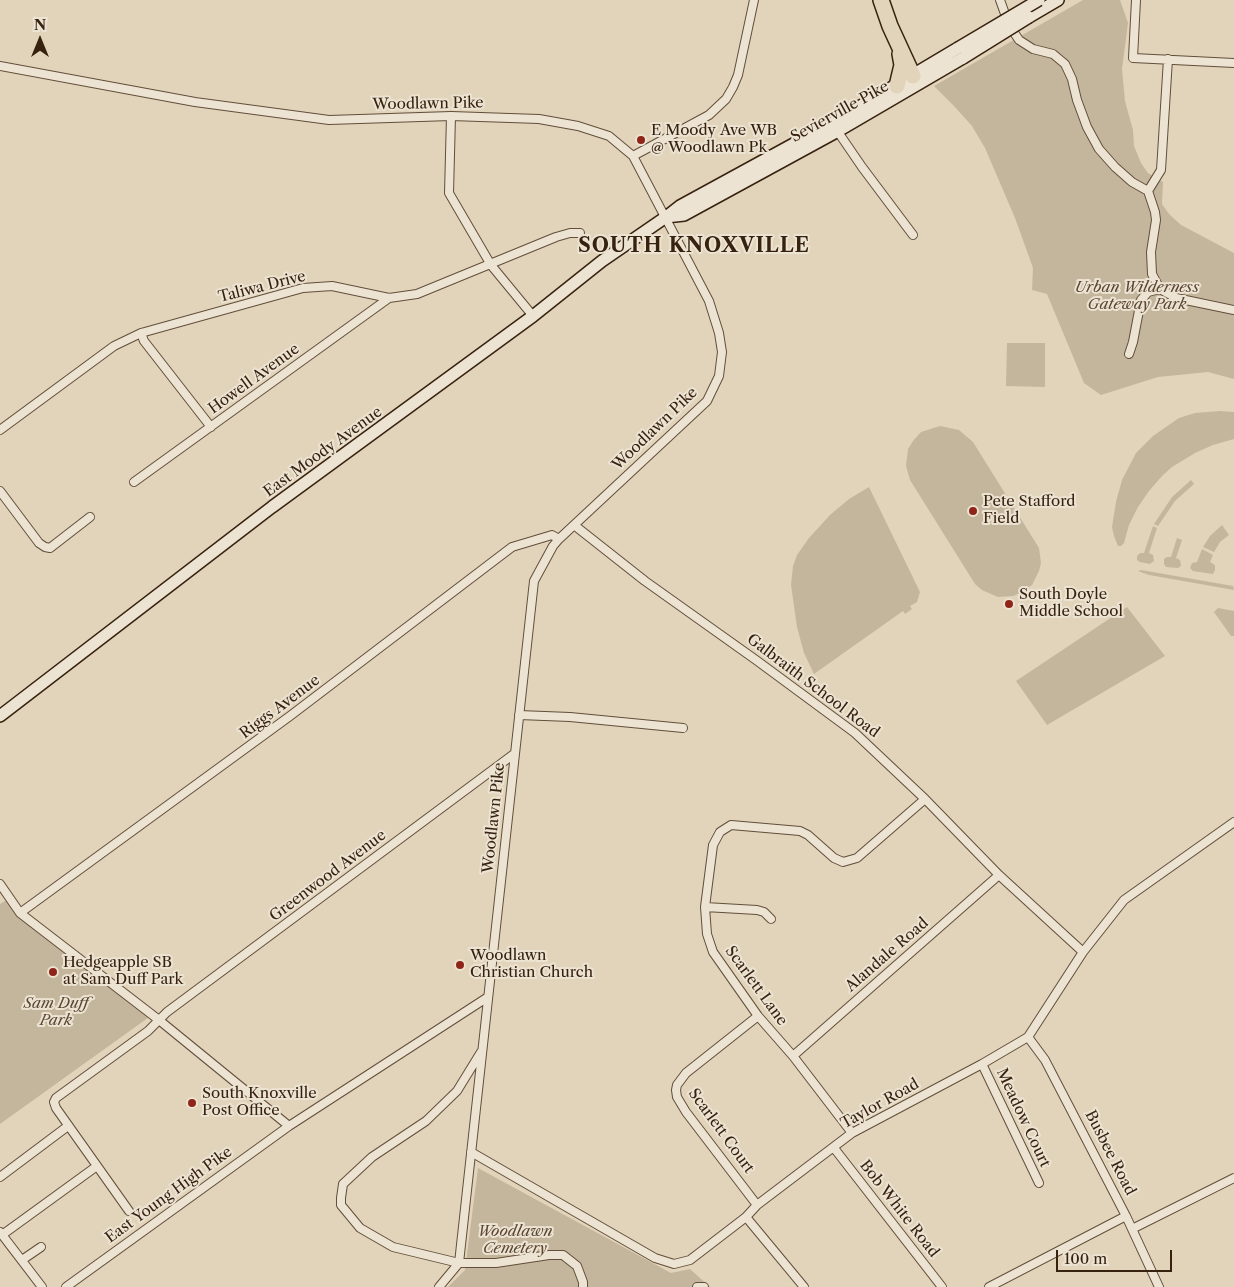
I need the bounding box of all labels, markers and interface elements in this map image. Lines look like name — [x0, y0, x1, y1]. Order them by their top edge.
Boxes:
north arrow — [15, 15, 65, 65]
text: N — [34, 16, 46, 34]
street label: Sevierville Pike — [788, 78, 892, 146]
street label: Woodlawn Pike — [372, 94, 484, 114]
place label: E Moody Ave WB @ Woodlawn Pk — [651, 122, 777, 157]
marker: E Moody Ave WB @ Woodlawn Pk — [635, 134, 647, 146]
district label: SOUTH KNOXVILLE — [576, 234, 812, 258]
street label: Taliwa Drive — [216, 267, 308, 307]
park label: Urban Wilderness Gateway Park — [1075, 279, 1199, 314]
street label: Howell Avenue — [205, 340, 303, 418]
street label: Woodlawn Pike — [609, 384, 701, 474]
street label: East Moody Avenue — [260, 403, 386, 501]
place label: Pete Stafford Field — [983, 493, 1075, 528]
marker: Pete Stafford Field — [967, 505, 979, 517]
place label: South Doyle Middle School — [1019, 586, 1123, 621]
marker: South Doyle Middle School — [1003, 598, 1015, 610]
street label: Galbraith School Road — [743, 630, 883, 742]
street label: Riggs Avenue — [237, 671, 323, 743]
street label: Woodlawn Pike — [479, 762, 509, 874]
street label: Greenwood Avenue — [266, 826, 390, 926]
street label: Alandale Road — [842, 914, 932, 996]
street label: Scarlett Lane — [721, 943, 791, 1029]
place label: Woodlawn Christian Church — [470, 947, 593, 982]
place label: Hedgeapple SB at Sam Duff Park — [63, 954, 183, 989]
marker: Woodlawn Christian Church — [454, 959, 466, 971]
marker: Hedgeapple SB at Sam Duff Park — [47, 966, 59, 978]
park label: Sam Duff Park — [24, 995, 88, 1030]
street label: Meadow Court — [992, 1066, 1054, 1170]
street label: Taylor Road — [838, 1075, 922, 1133]
place label: South Knoxville Post Office — [202, 1085, 317, 1120]
street label: Scarlett Court — [684, 1085, 758, 1177]
marker: South Knoxville Post Office — [186, 1097, 198, 1109]
street label: Busbee Road — [1081, 1107, 1139, 1199]
street label: East Young High Pike — [102, 1143, 236, 1247]
street label: Bob White Road — [855, 1157, 943, 1261]
park label: Woodlawn Cemetery — [478, 1223, 552, 1258]
scale bar — [1059, 1240, 1175, 1272]
text: 100 m — [1064, 1249, 1107, 1268]

